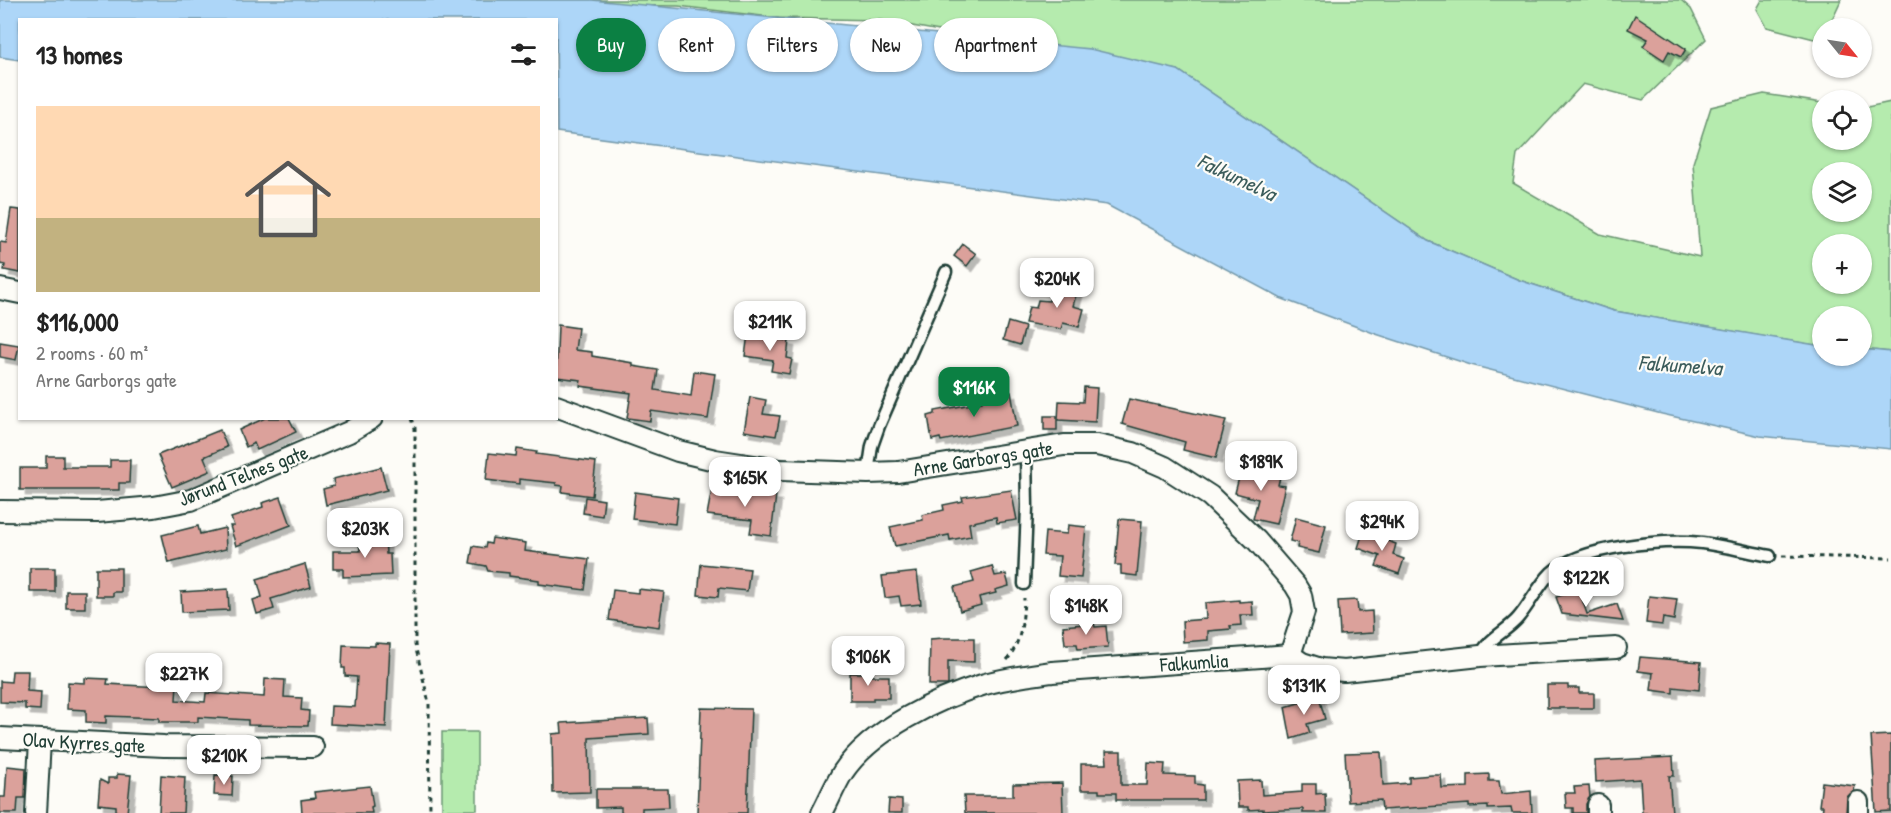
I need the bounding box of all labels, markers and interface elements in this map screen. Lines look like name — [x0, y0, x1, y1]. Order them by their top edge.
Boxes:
chip: Buy — [576, 18, 646, 72]
chip: Rent — [658, 18, 735, 72]
chip: Filters — [747, 18, 838, 72]
chip: New — [850, 18, 922, 72]
chip: Apartment — [934, 18, 1058, 72]
north arrow — [1812, 18, 1872, 78]
map controls — [1812, 18, 1872, 366]
text: 13 homes — [36, 37, 123, 72]
icon: filters — [507, 38, 540, 71]
button: locate — [1812, 90, 1872, 150]
icon: home — [234, 145, 342, 253]
water label: Falkumelva — [1193, 146, 1284, 209]
button: layers — [1812, 162, 1872, 222]
button: + — [1812, 234, 1872, 294]
pin: $204K — [1015, 258, 1099, 309]
text: $204K — [1034, 264, 1080, 291]
pin: $211K — [728, 301, 812, 352]
text: $116,000 — [36, 304, 119, 339]
button: − — [1812, 306, 1872, 366]
text: $211K — [748, 307, 792, 334]
text: 2 rooms · 60 m² — [36, 339, 148, 366]
water label: Falkumelva — [1637, 348, 1725, 383]
text: Arne Garborgs gate — [36, 366, 177, 393]
pin: $116K — [932, 367, 1016, 418]
text: $116K — [952, 373, 996, 400]
street label: Arne Garborgs gate — [911, 434, 1055, 482]
street label: Jørund Telnes gate — [174, 438, 312, 512]
pin: $189K — [1219, 441, 1303, 492]
text: $189K — [1239, 447, 1283, 474]
pin: $165K — [703, 457, 787, 508]
text: $165K — [723, 463, 767, 490]
pin: $294K — [1340, 501, 1424, 552]
text: $294K — [1360, 507, 1404, 534]
pin: $203K — [323, 508, 407, 559]
text: $203K — [341, 514, 389, 541]
pin: $122K — [1544, 557, 1628, 608]
text: $122K — [1563, 563, 1609, 590]
pin: $148K — [1044, 585, 1128, 636]
text: $148K — [1064, 591, 1108, 618]
pin: $106K — [826, 636, 910, 687]
text: $106K — [846, 642, 890, 669]
street label: Falkumlia — [1158, 646, 1229, 678]
pin: $227K — [142, 653, 226, 704]
text: $227K — [159, 659, 209, 686]
pin: $131K — [1262, 665, 1346, 716]
text: $131K — [1282, 671, 1326, 698]
street label: Olav Kyrres gate — [22, 725, 146, 759]
pin: $210K — [182, 735, 266, 786]
text: $210K — [201, 741, 247, 768]

